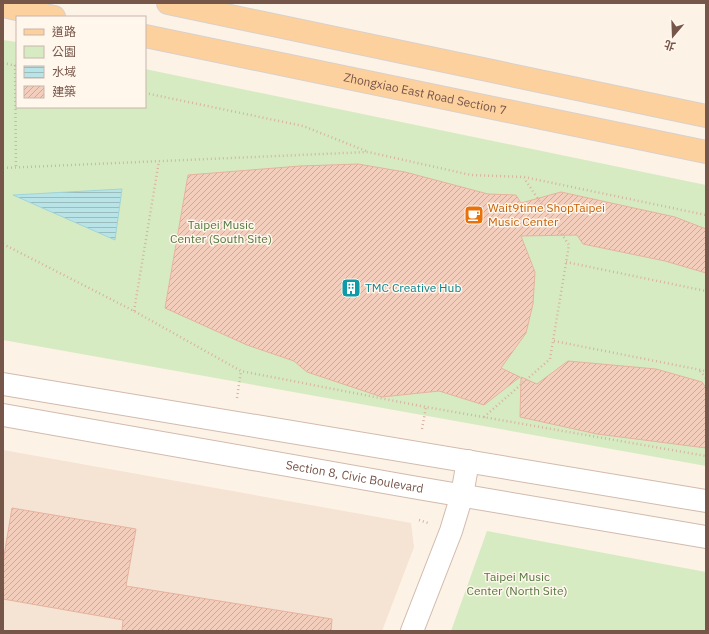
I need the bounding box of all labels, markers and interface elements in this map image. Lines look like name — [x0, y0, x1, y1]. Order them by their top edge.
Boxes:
legend — [16, 16, 146, 108]
north arrow — [653, 16, 693, 56]
text: 道路 — [52, 24, 76, 39]
text: 北 — [662, 37, 677, 54]
text: 公園 — [52, 44, 76, 59]
text: 水域 — [52, 64, 76, 79]
street label: Zhongxiao East Road Section 7 — [342, 69, 508, 118]
text: 建築 — [52, 84, 76, 99]
place label: Wait9time ShopTaipei Music Center — [488, 200, 605, 229]
cafe icon: Wait9time ShopTaipei Music Center — [463, 204, 485, 226]
park label: Taipei Music Center (South Site) — [170, 217, 272, 246]
building icon: TMC Creative Hub — [340, 277, 362, 299]
place label: TMC Creative Hub — [365, 280, 461, 295]
street label: Section 8, Civic Boulevard — [285, 457, 425, 496]
park label: Taipei Music Center (North Site) — [466, 569, 568, 598]

